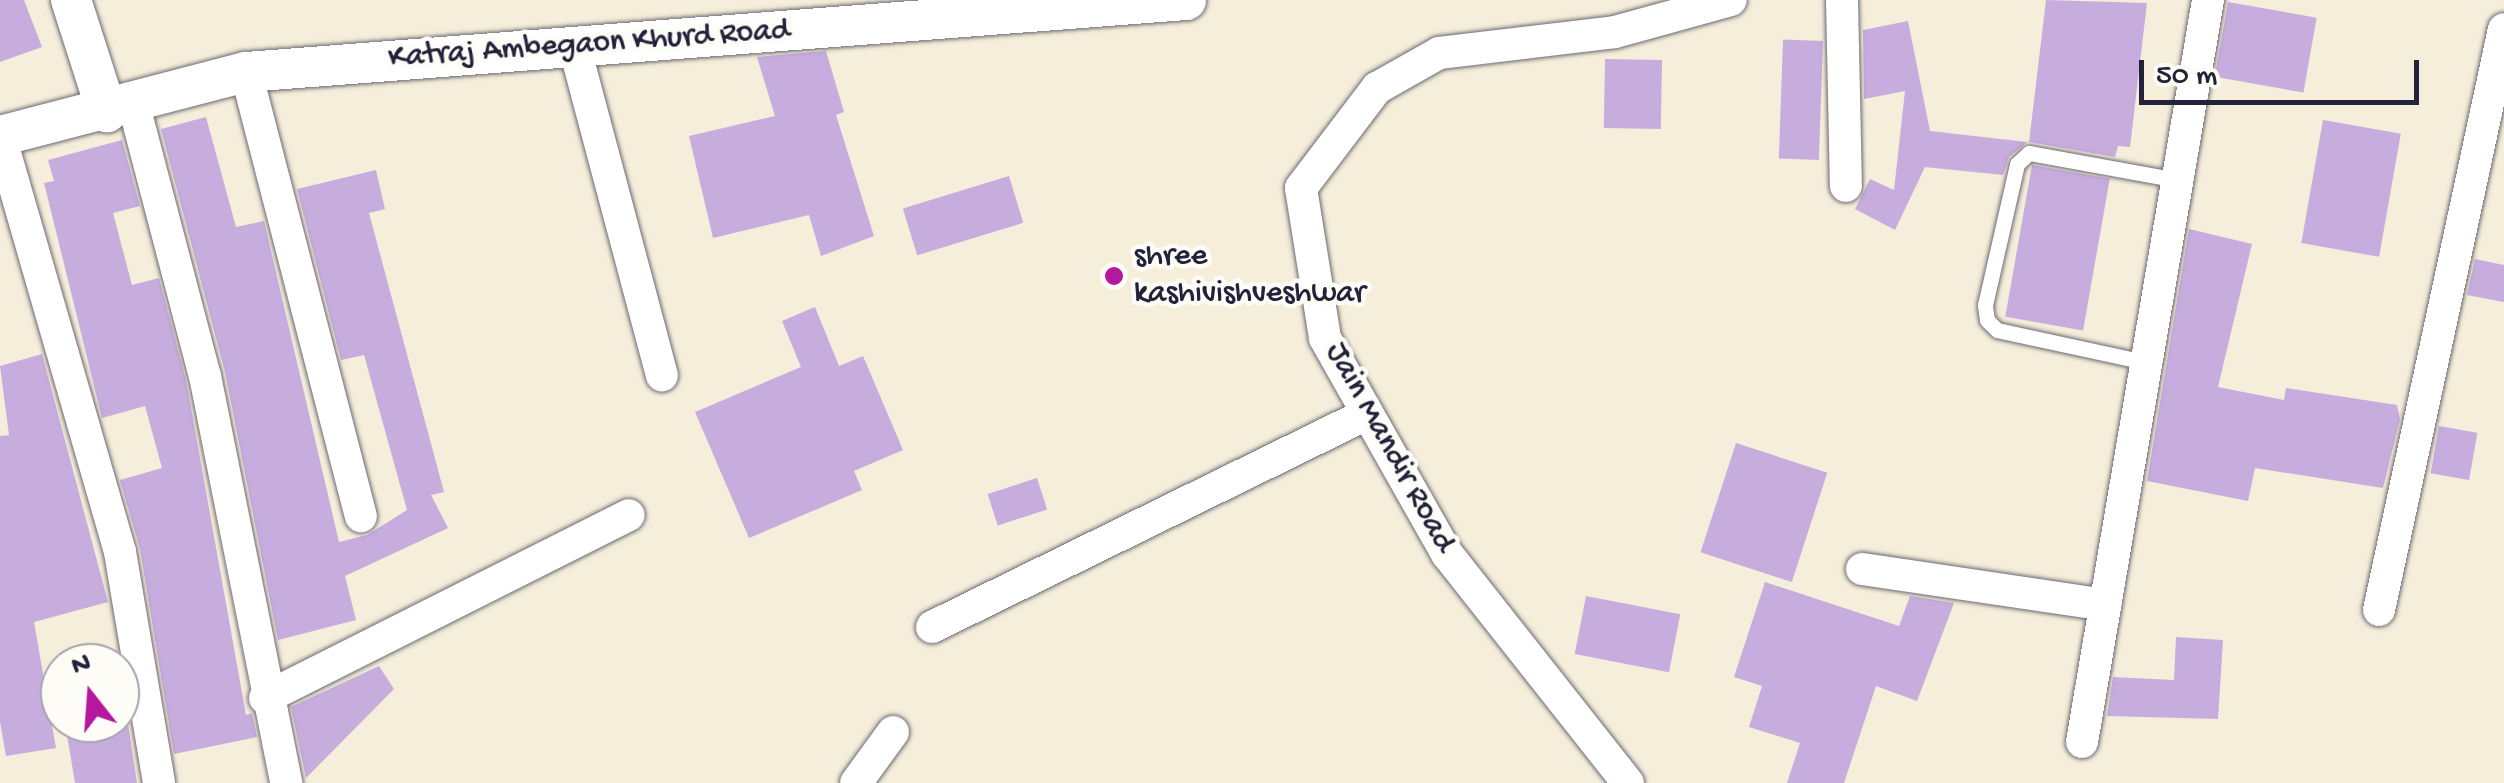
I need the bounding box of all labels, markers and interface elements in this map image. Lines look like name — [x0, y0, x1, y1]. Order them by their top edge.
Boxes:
street label: Katraj Ambegaon Khurd Road — [387, 12, 791, 78]
scale bar — [2144, 40, 2424, 102]
text: 50 m — [2156, 60, 2217, 95]
place label: shree kashivishveshwar — [1134, 239, 1365, 314]
marker: shree kashivishveshwar — [1103, 265, 1125, 287]
street label: Jain Mandir Road — [1315, 336, 1463, 560]
north arrow — [40, 643, 140, 743]
text: N — [68, 647, 95, 684]

